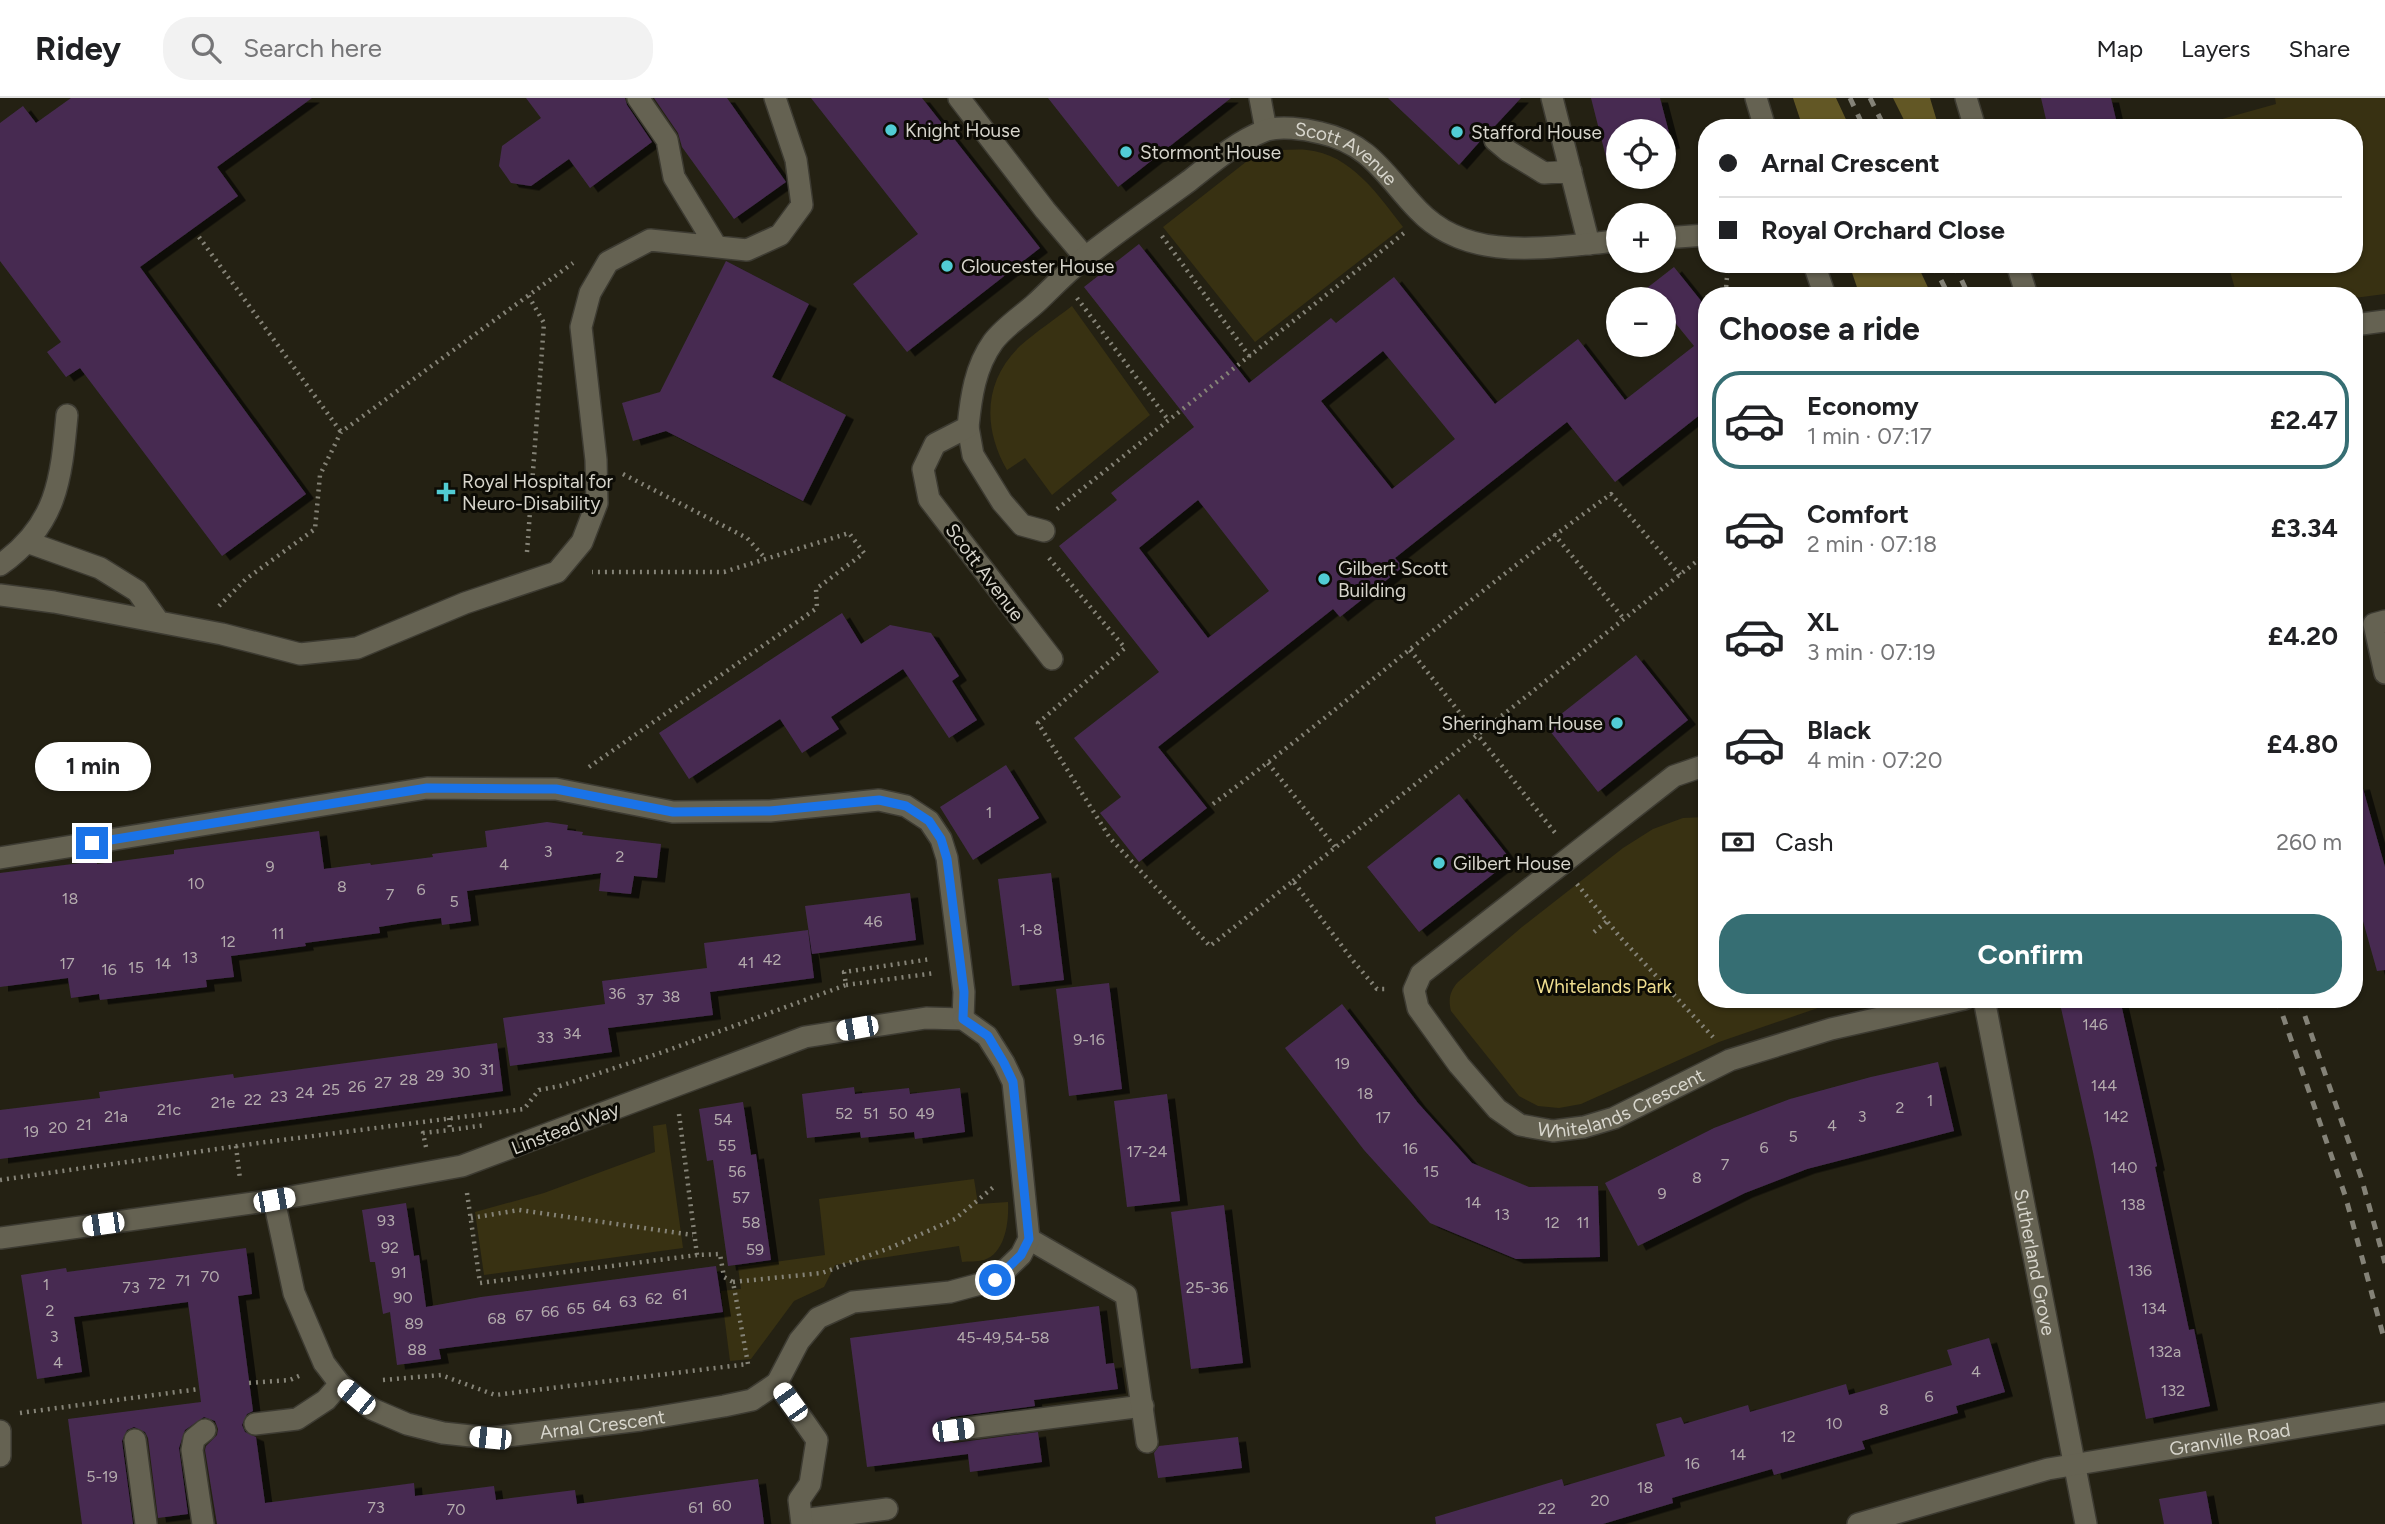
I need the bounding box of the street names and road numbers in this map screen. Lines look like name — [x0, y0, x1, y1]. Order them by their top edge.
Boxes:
street label: Scott Avenue — [1293, 117, 1402, 190]
street label: Scott Avenue — [940, 519, 1029, 626]
street label: Whitelands Crescent — [1535, 1064, 1708, 1143]
street label: Linstead Way — [508, 1097, 622, 1160]
street label: Sutherland Grove — [2009, 1187, 2060, 1337]
street label: Arnal Crescent — [538, 1405, 667, 1444]
street label: Granville Road — [2167, 1418, 2292, 1461]

